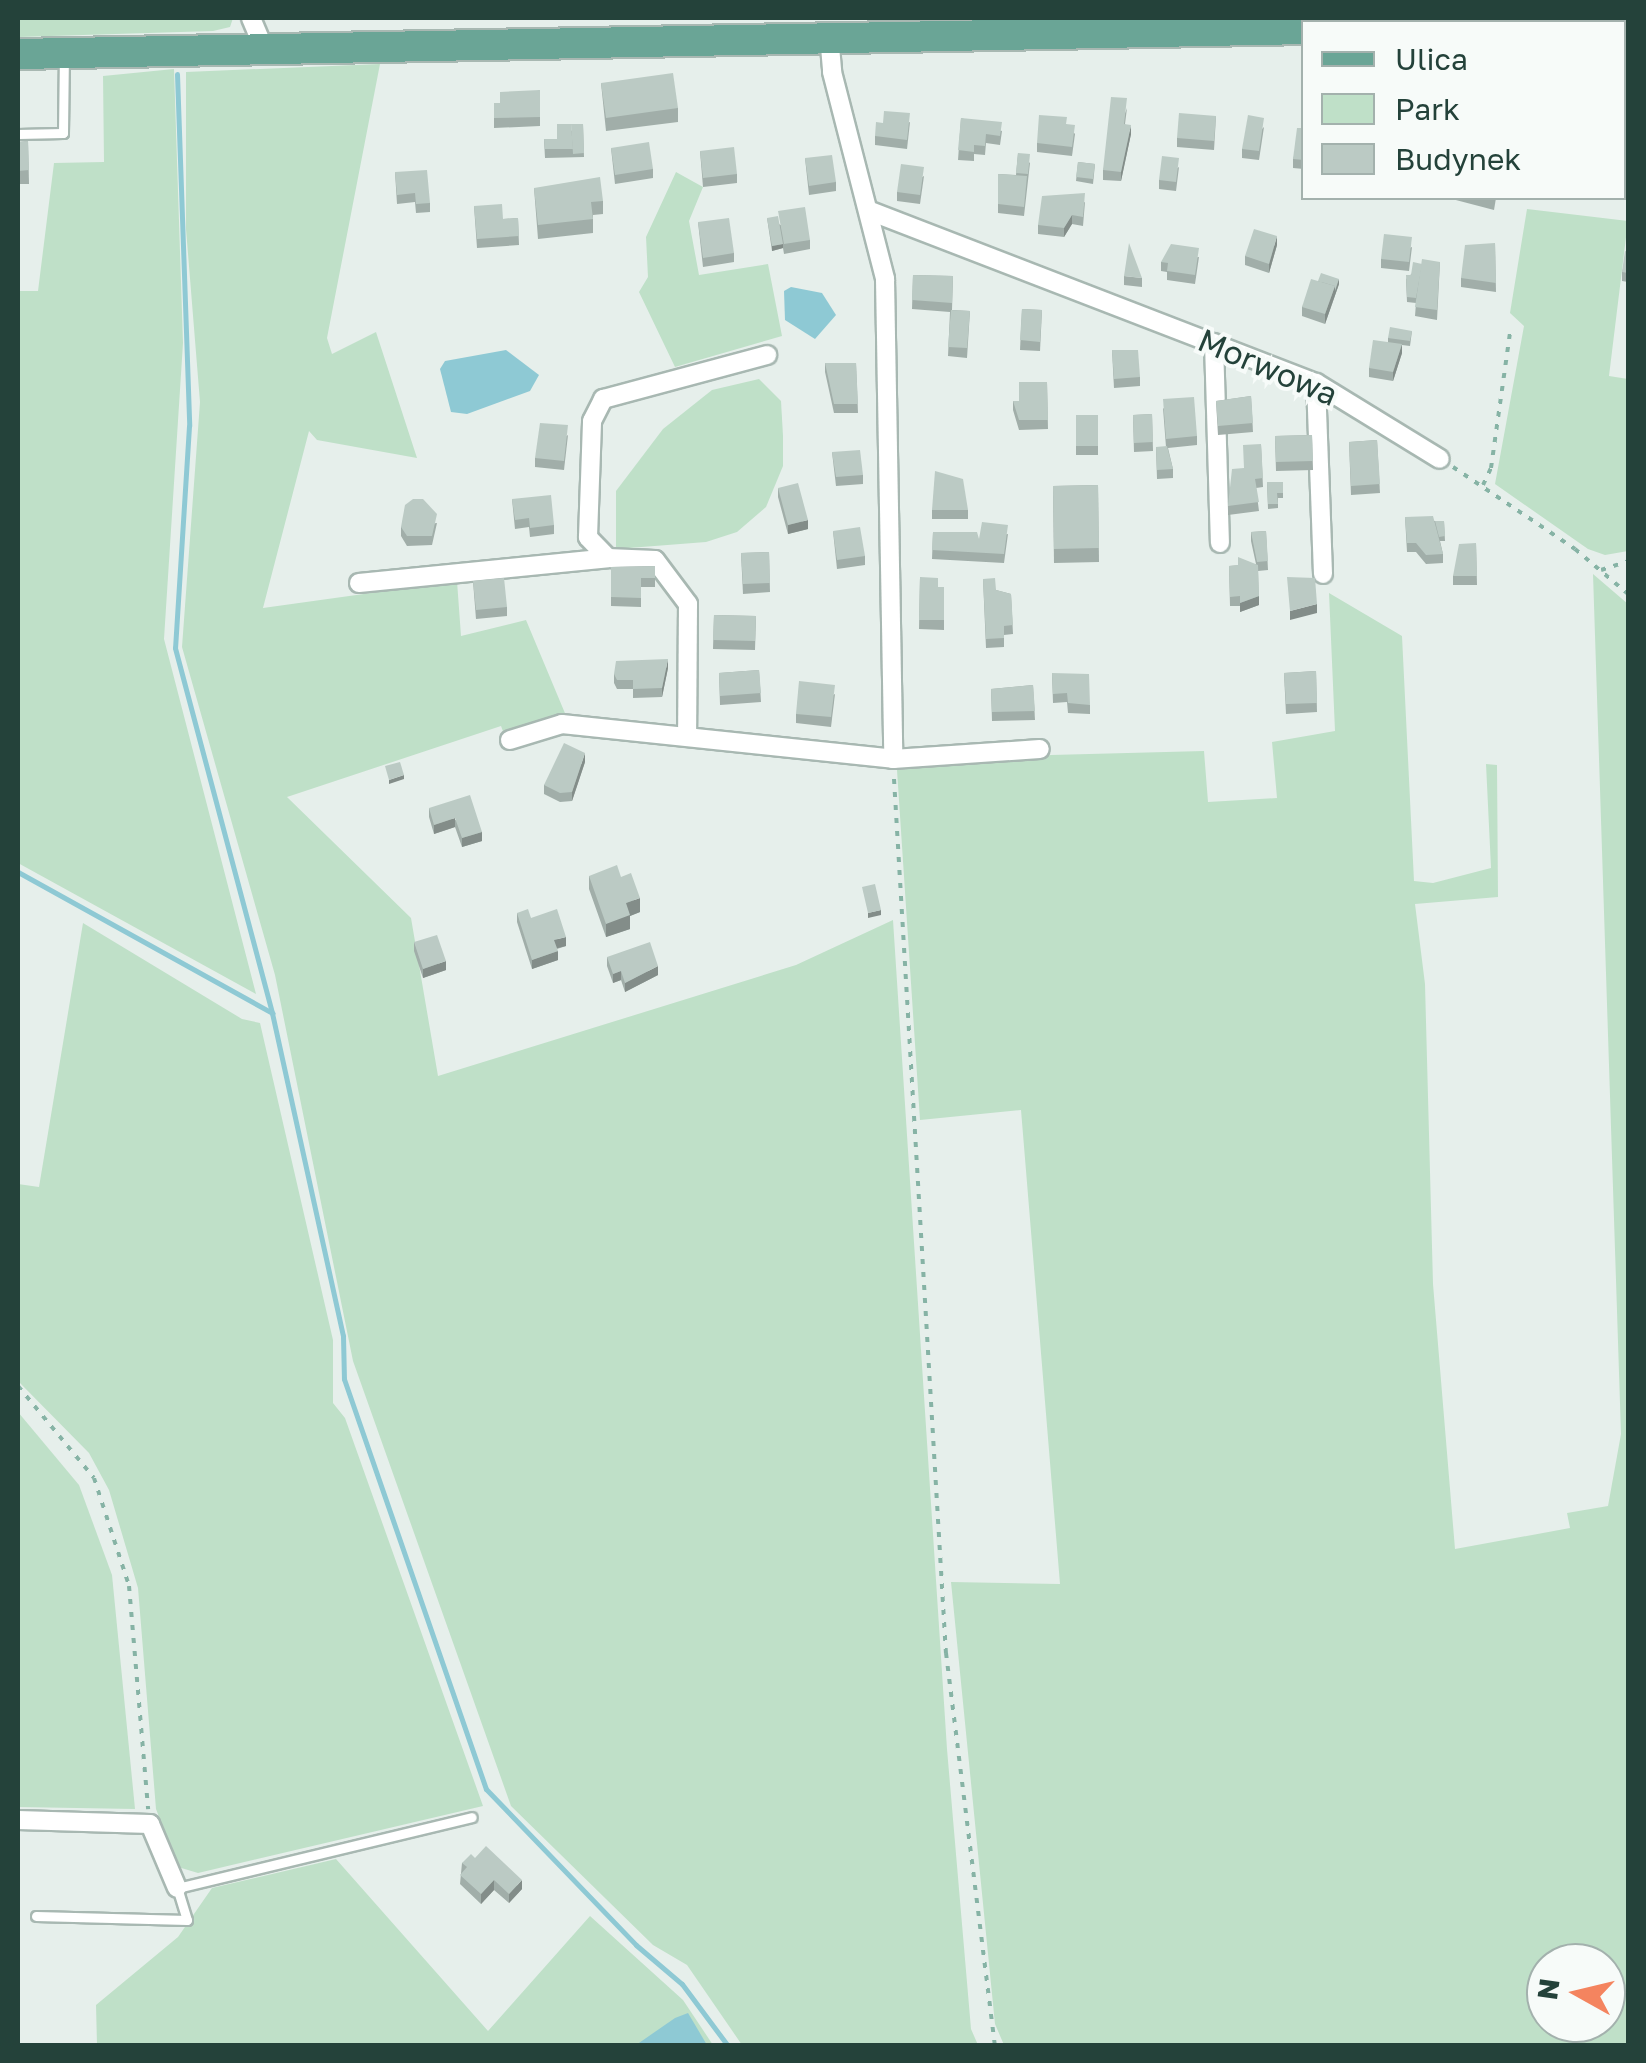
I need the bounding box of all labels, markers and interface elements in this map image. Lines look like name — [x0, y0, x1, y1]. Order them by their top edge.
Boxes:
legend — [1301, 20, 1626, 200]
text: Ulica — [1395, 41, 1468, 77]
text: Park — [1395, 91, 1460, 127]
text: Budynek — [1395, 141, 1521, 177]
street label: Morwowa — [1193, 320, 1343, 414]
north arrow — [1526, 1943, 1626, 2043]
text: N — [1530, 1976, 1566, 2002]

